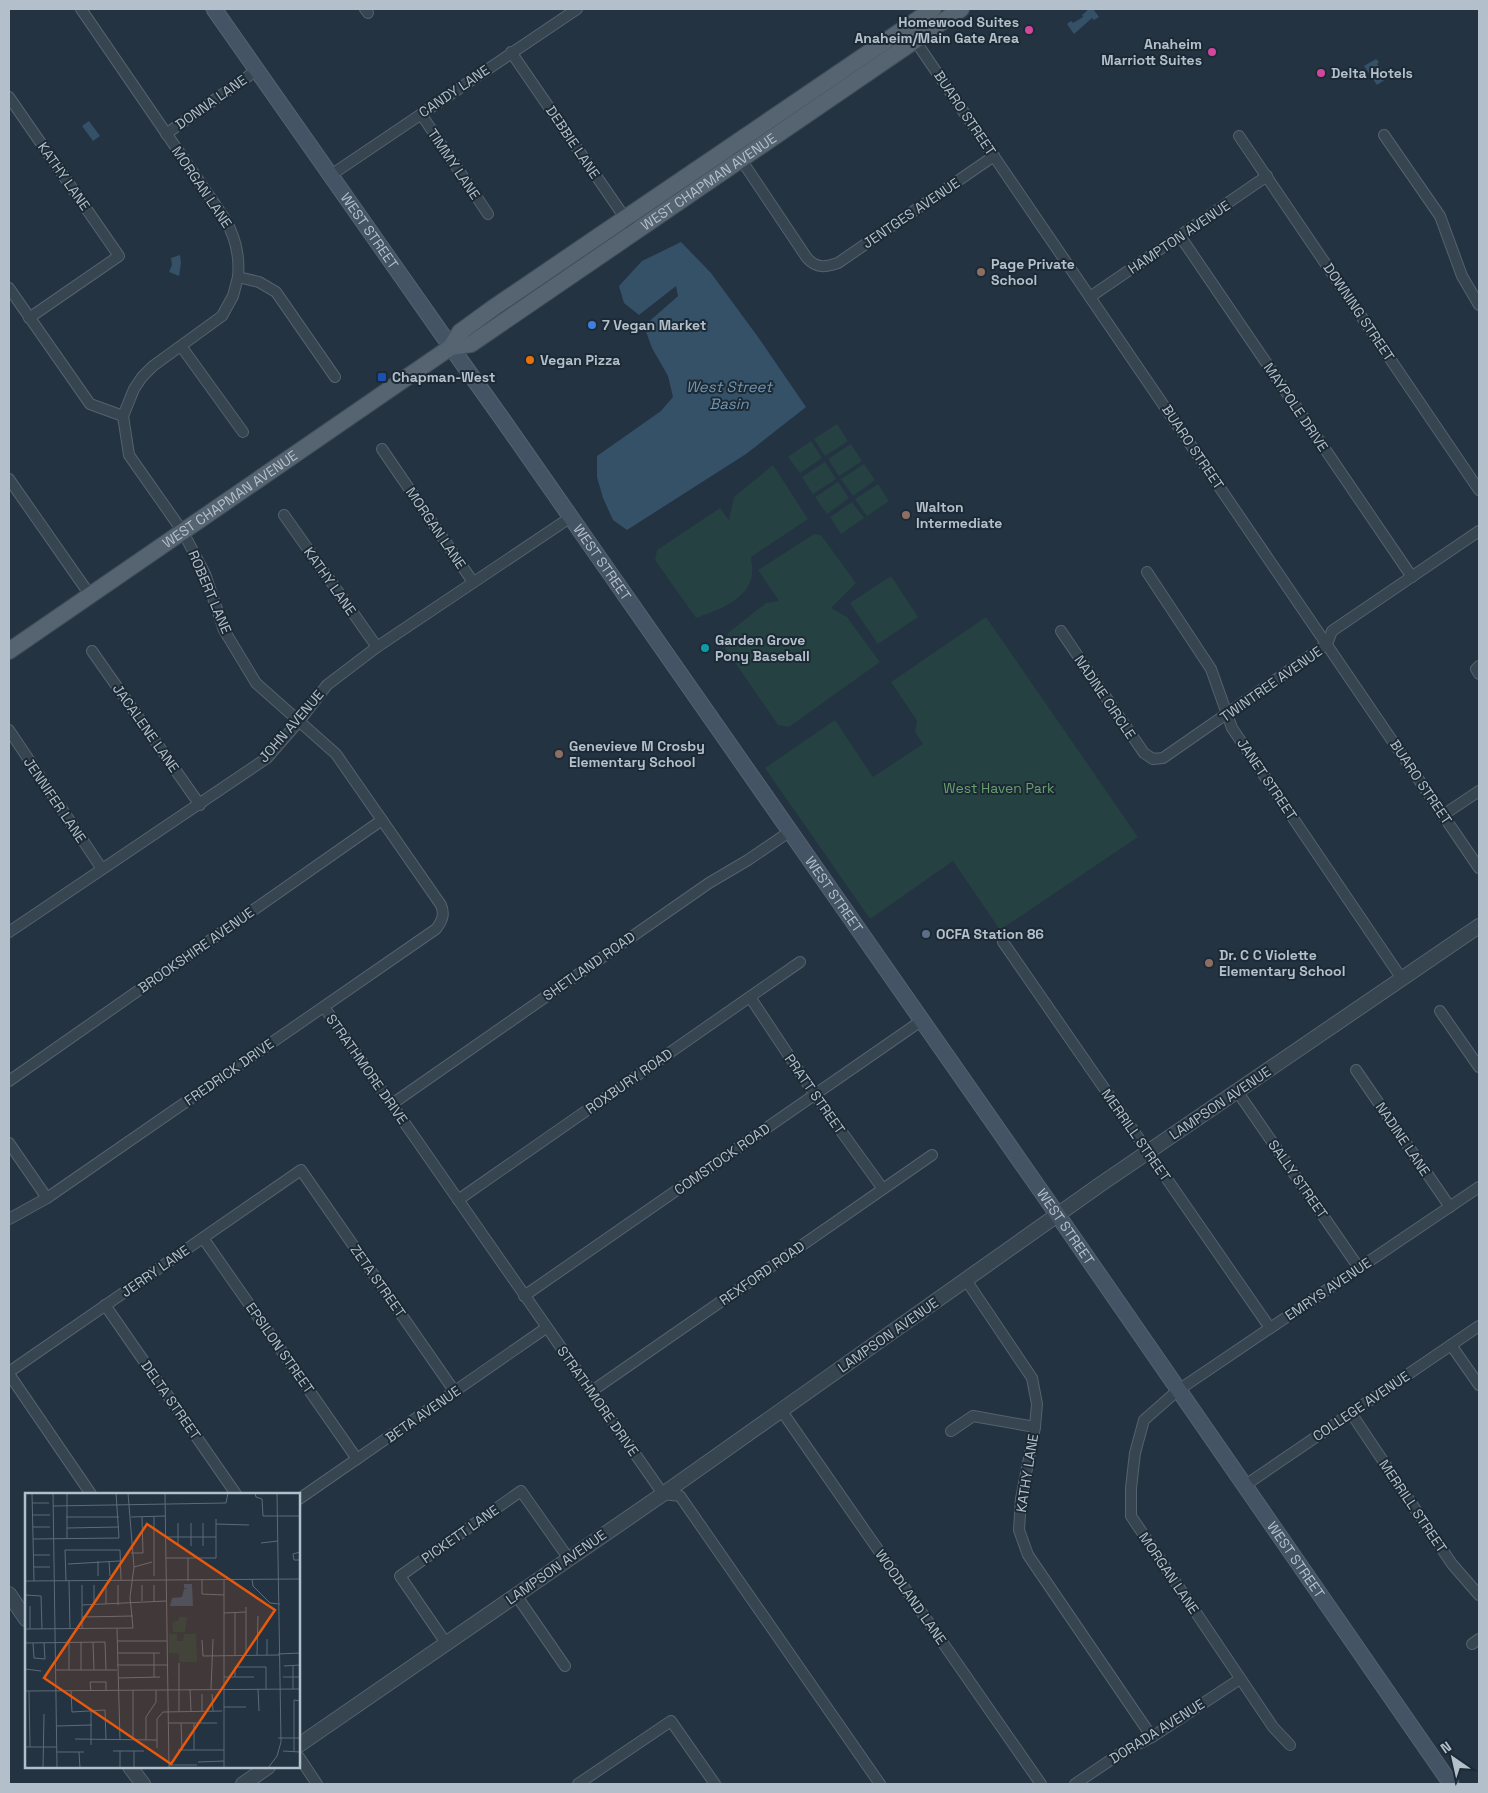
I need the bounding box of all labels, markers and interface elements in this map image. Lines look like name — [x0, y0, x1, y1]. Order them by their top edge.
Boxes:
place label: Homewood Suites Anaheim/Main Gate Area — [854, 13, 1019, 47]
marker: Homewood Suites Anaheim/Main Gate Area — [1023, 24, 1035, 36]
place label: Anaheim Marriott Suites — [1101, 35, 1202, 69]
marker: Anaheim Marriott Suites — [1206, 46, 1218, 58]
street label: CANDY LANE — [415, 61, 493, 121]
place label: Delta Hotels — [1331, 64, 1413, 82]
street label: BUARO STREET — [930, 67, 1000, 159]
marker: Delta Hotels — [1315, 67, 1327, 79]
street label: DONNA LANE — [172, 71, 250, 133]
street label: DEBBIE LANE — [542, 102, 604, 182]
street label: TIMMY LANE — [424, 125, 484, 203]
street label: WEST CHAPMAN AVENUE — [637, 129, 780, 234]
street label: KATHY LANE — [34, 138, 94, 214]
street label: MORGAN LANE — [168, 143, 236, 231]
street label: JENTGES AVENUE — [859, 174, 963, 252]
street label: WEST STREET — [337, 189, 403, 273]
street label: HAMPTON AVENUE — [1124, 196, 1234, 278]
place label: Page Private School — [991, 255, 1075, 289]
street label: DOWNING STREET — [1319, 259, 1399, 365]
marker: Page Private School — [975, 266, 987, 278]
place label: 7 Vegan Market — [602, 316, 706, 334]
marker: 7 Vegan Market — [586, 319, 598, 331]
place label: Vegan Pizza — [540, 351, 620, 369]
marker: Vegan Pizza — [524, 354, 536, 366]
street label: MAYPOLE DRIVE — [1260, 359, 1332, 455]
place label: Chapman-West — [392, 368, 495, 386]
marker: Chapman-West — [376, 371, 388, 383]
water label: West Street Basin — [686, 377, 774, 413]
street label: BUARO STREET — [1158, 401, 1228, 493]
street label: WEST CHAPMAN AVENUE — [159, 446, 301, 552]
street label: MORGAN LANE — [402, 484, 470, 572]
place label: Walton Intermediate — [916, 498, 1002, 532]
marker: Walton Intermediate — [900, 509, 912, 521]
street label: WEST STREET — [569, 521, 635, 604]
street label: KATHY LANE — [300, 543, 360, 619]
street label: ROBERT LANE — [184, 548, 236, 636]
place label: Garden Grove Pony Baseball — [715, 631, 810, 665]
marker: Garden Grove Pony Baseball — [699, 642, 711, 654]
street label: TWINTREE AVENUE — [1216, 642, 1326, 726]
street label: NADINE CIRCLE — [1070, 652, 1140, 742]
street label: JACALENE LANE — [109, 680, 183, 776]
street label: JOHN AVENUE — [255, 686, 328, 766]
street label: JANET STREET — [1233, 735, 1301, 823]
street label: BUARO STREET — [1386, 736, 1456, 828]
place label: Genevieve M Crosby Elementary School — [569, 737, 705, 771]
marker: Genevieve M Crosby Elementary School — [553, 748, 565, 760]
street label: JENNIFER LANE — [20, 754, 90, 846]
park label: West Haven Park — [943, 779, 1055, 797]
street label: WEST STREET — [801, 853, 867, 936]
street label: BROOKSHIRE AVENUE — [134, 903, 258, 997]
place label: OCFA Station 86 — [936, 925, 1044, 943]
street label: SHETLAND ROAD — [539, 927, 639, 1005]
marker: OCFA Station 86 — [920, 928, 932, 940]
place label: Dr. C C Violette Elementary School — [1219, 946, 1345, 980]
marker: Dr. C C Violette Elementary School — [1203, 957, 1215, 969]
street label: STRATHMORE DRIVE — [322, 1010, 412, 1128]
street label: FREDRICK DRIVE — [181, 1034, 277, 1109]
street label: ROXBURY ROAD — [582, 1044, 676, 1118]
street label: PRATT STREET — [781, 1050, 849, 1138]
street label: LAMPSON AVENUE — [1166, 1062, 1274, 1144]
street label: MERRILL STREET — [1097, 1085, 1175, 1185]
street label: NADINE LANE — [1372, 1099, 1434, 1179]
street label: COMSTOCK ROAD — [671, 1119, 773, 1199]
street label: SALLY STREET — [1264, 1136, 1332, 1222]
street label: WEST STREET — [1033, 1185, 1098, 1268]
street label: REXFORD ROAD — [716, 1237, 808, 1309]
street label: JERRY LANE — [117, 1241, 193, 1301]
street label: ZETA STREET — [346, 1241, 410, 1321]
street label: EMRYS AVENUE — [1281, 1254, 1375, 1324]
street label: LAMPSON AVENUE — [834, 1293, 942, 1376]
street label: EPSILON STREET — [242, 1299, 318, 1397]
street label: STRATHMORE DRIVE — [553, 1342, 643, 1460]
street label: DELTA STREET — [137, 1357, 205, 1443]
street label: COLLEGE AVENUE — [1309, 1367, 1413, 1445]
street label: BETA AVENUE — [382, 1381, 464, 1446]
street label: KATHY LANE — [1012, 1432, 1042, 1514]
street label: MERRILL STREET — [1375, 1456, 1451, 1556]
inset map — [25, 1493, 300, 1768]
street label: PICKETT LANE — [418, 1501, 502, 1567]
street label: WEST STREET — [1263, 1518, 1329, 1602]
street label: LAMPSON AVENUE — [502, 1525, 610, 1608]
street label: MORGAN LANE — [1135, 1529, 1203, 1617]
street label: WOODLAND LANE — [871, 1546, 951, 1648]
street label: DORADA AVENUE — [1106, 1695, 1208, 1767]
north arrow — [1428, 1733, 1478, 1783]
text: N — [1437, 1737, 1455, 1757]

